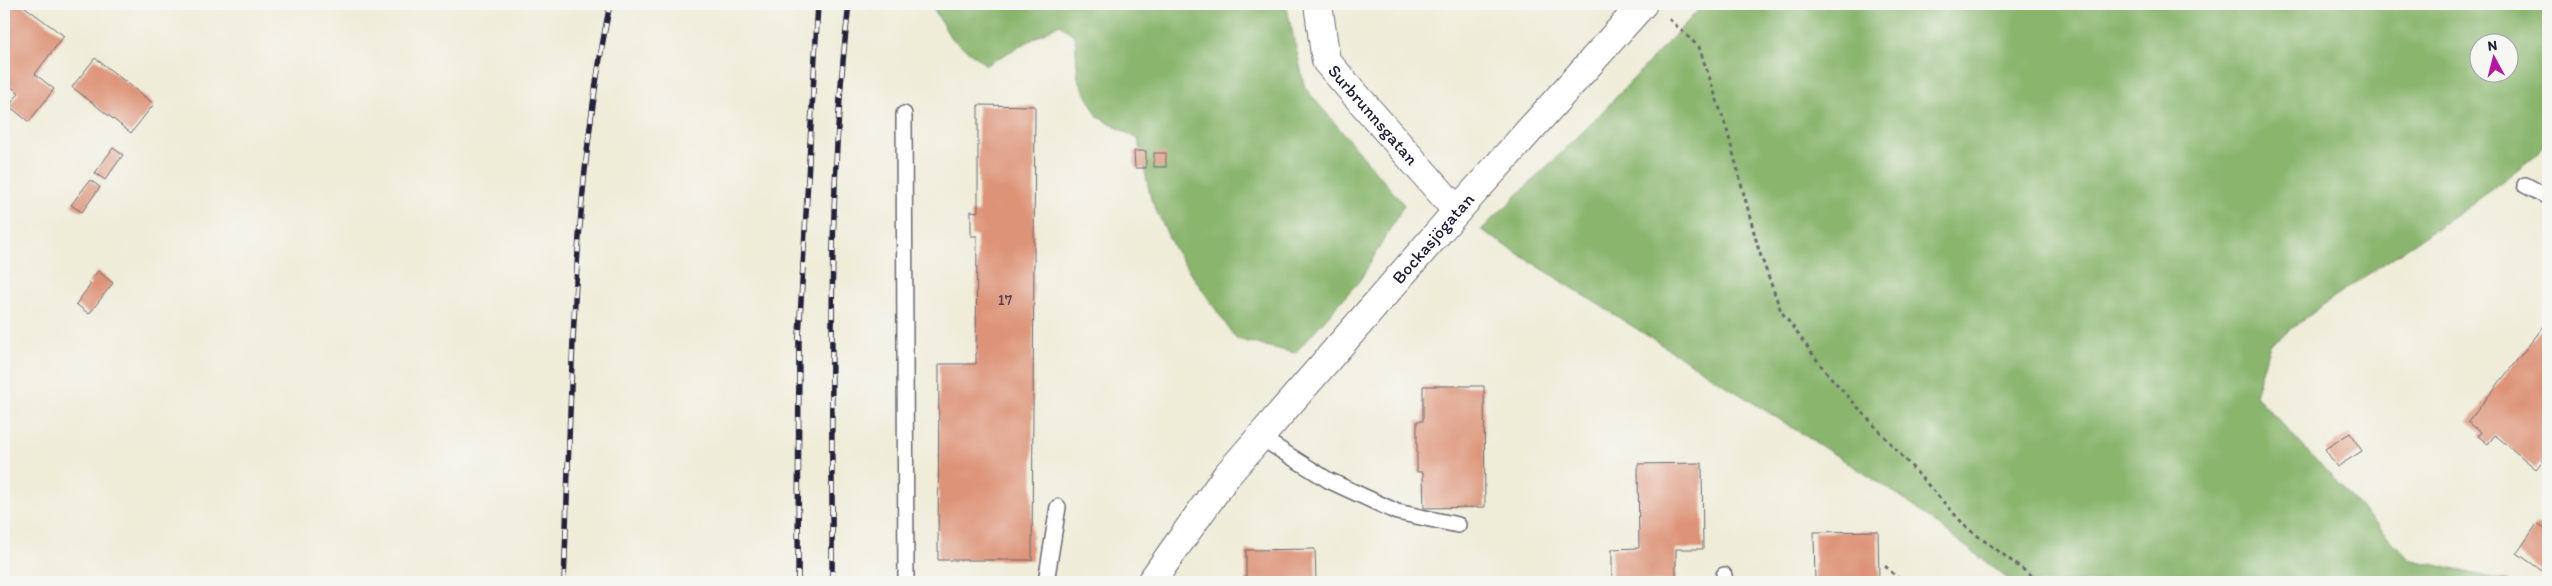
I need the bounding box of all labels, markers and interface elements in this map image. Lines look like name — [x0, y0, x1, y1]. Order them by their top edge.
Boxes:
north arrow — [2470, 32, 2520, 82]
text: N — [2487, 37, 2498, 55]
street label: Surbrunnsgatan — [1323, 60, 1423, 170]
street label: Bockasjögatan — [1387, 188, 1479, 289]
house number: 17 — [998, 291, 1013, 309]

